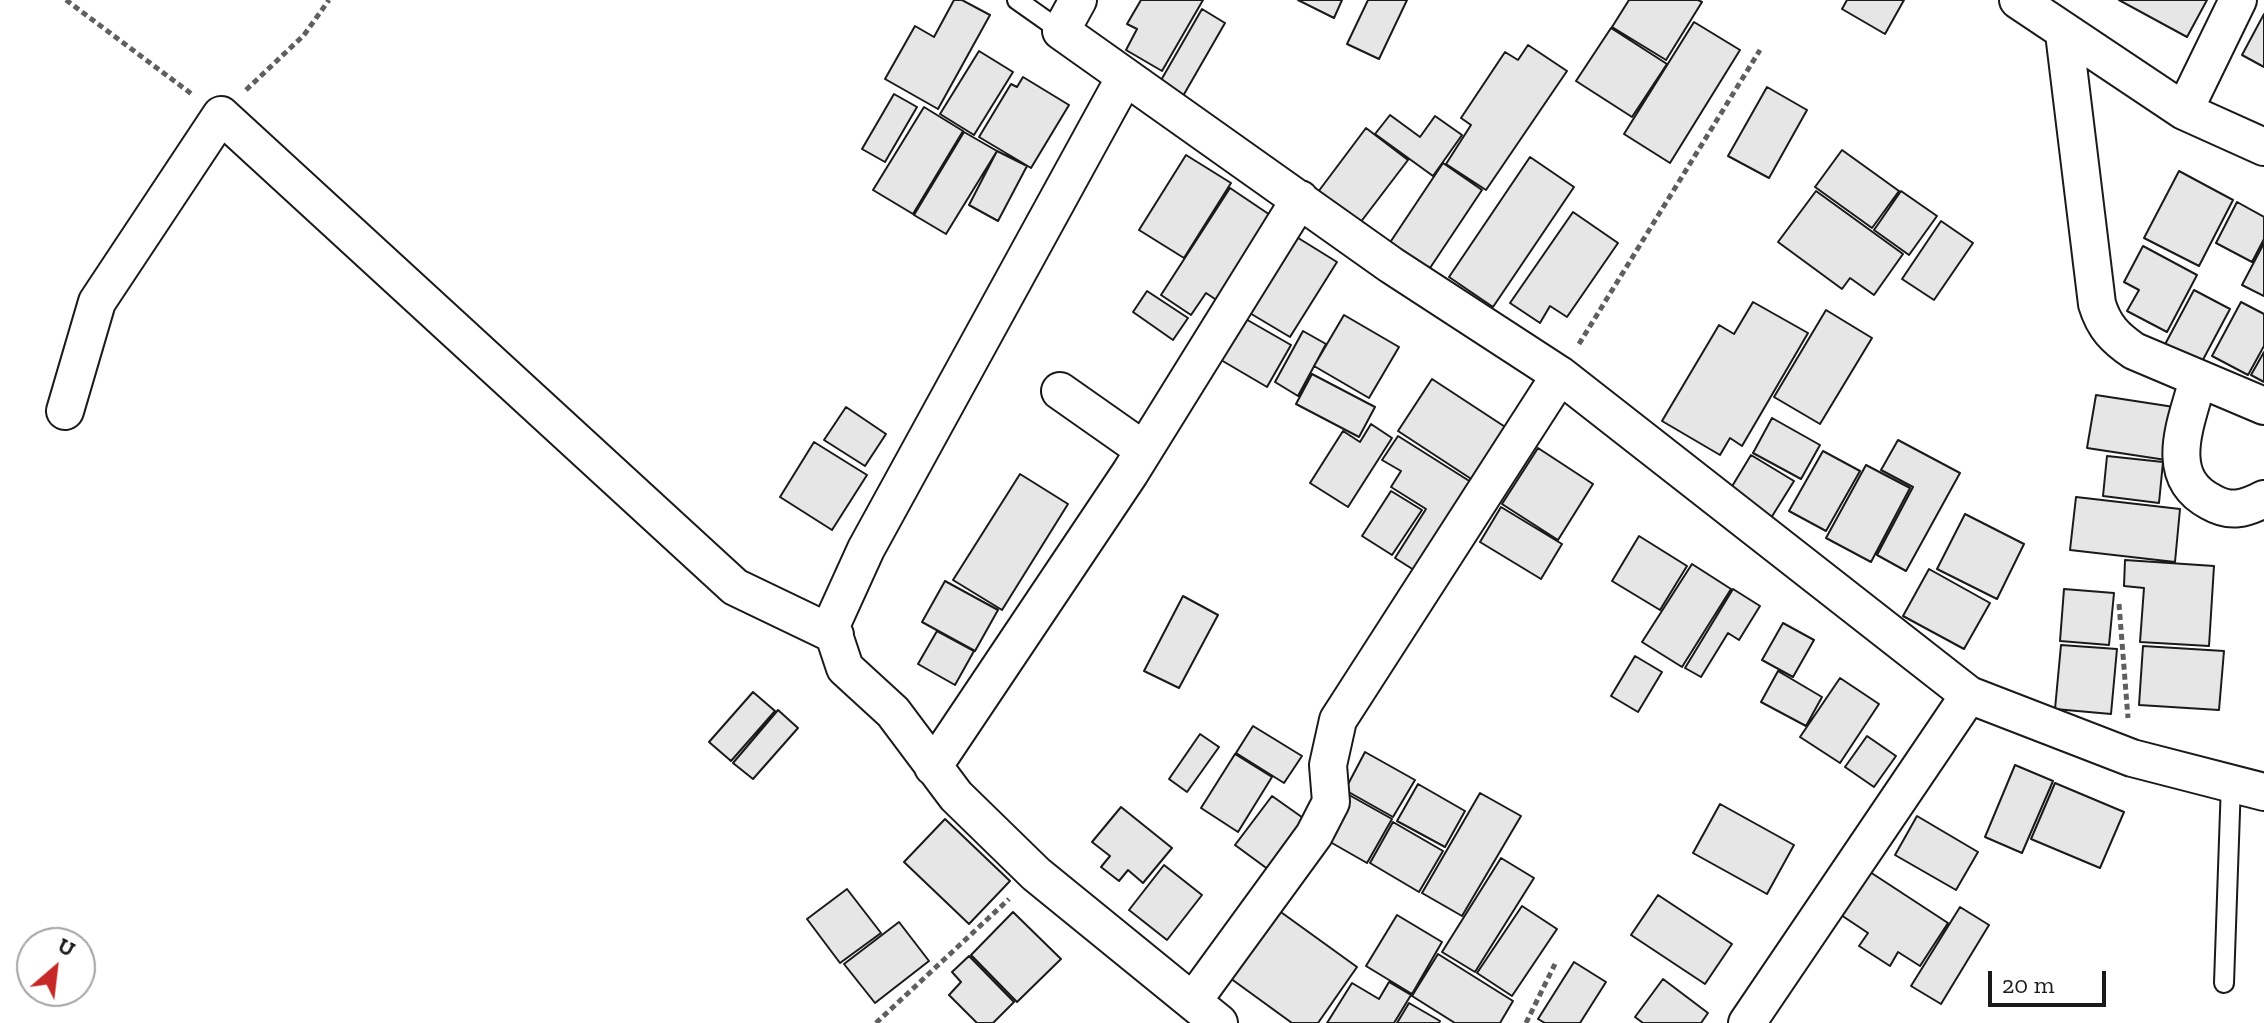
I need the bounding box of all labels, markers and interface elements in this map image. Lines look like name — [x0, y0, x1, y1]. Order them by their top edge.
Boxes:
north arrow — [16, 927, 96, 1007]
text: U — [53, 931, 80, 963]
scale bar — [1992, 955, 2110, 1005]
text: 20 m — [2002, 970, 2054, 999]

